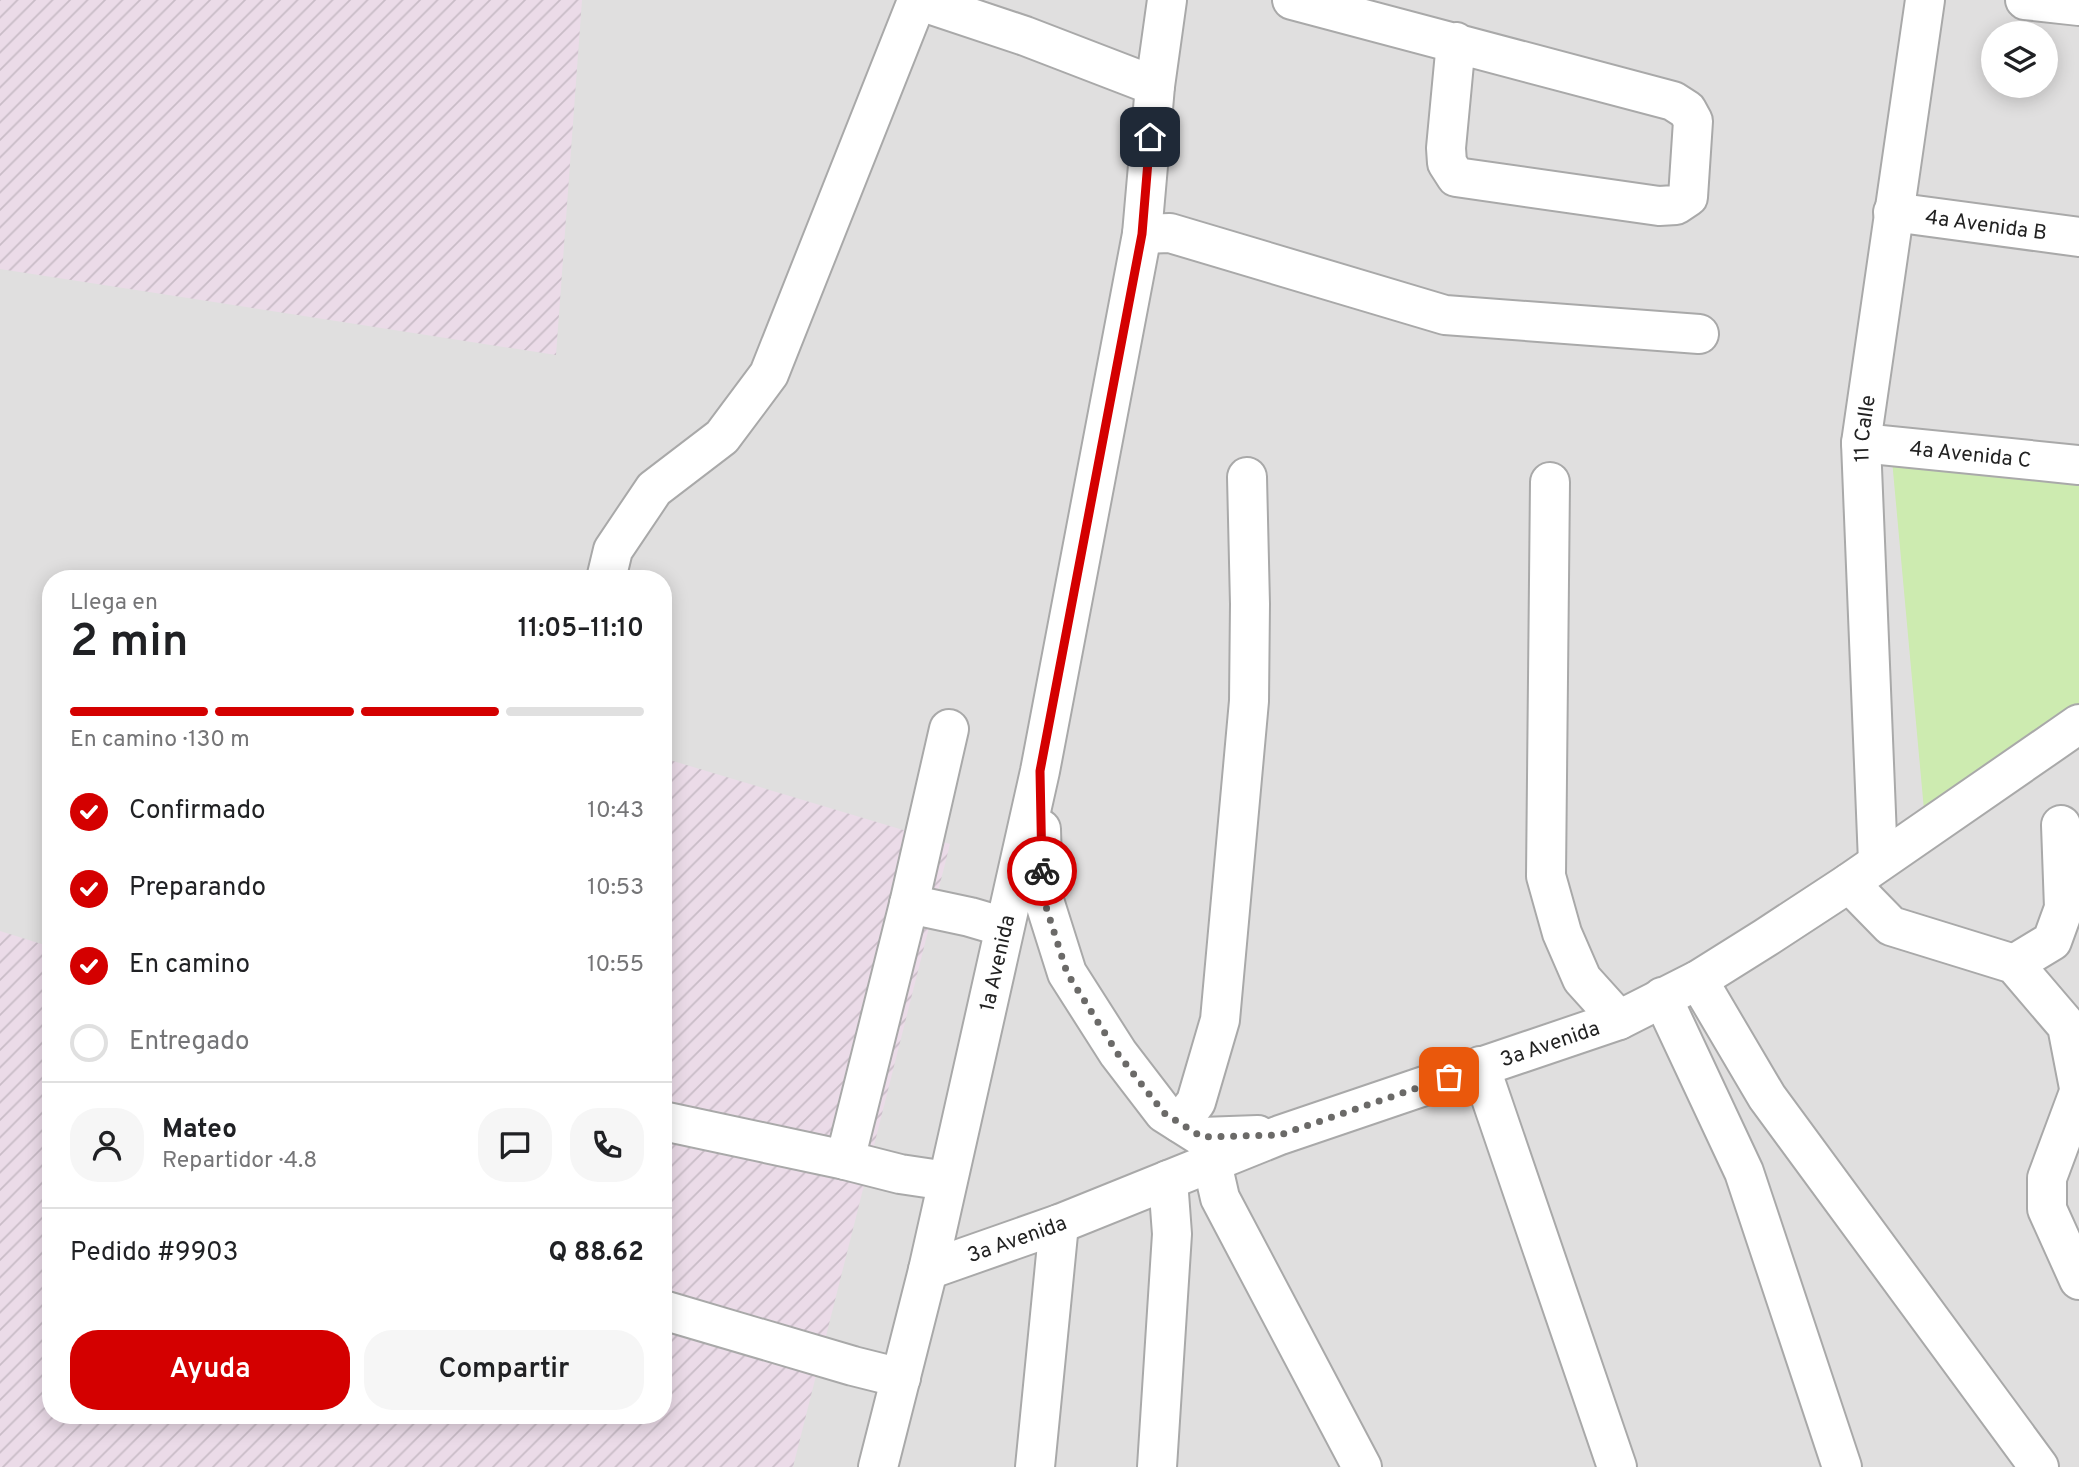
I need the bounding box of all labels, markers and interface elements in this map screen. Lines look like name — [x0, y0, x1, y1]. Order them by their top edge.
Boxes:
map controls — [1981, 21, 2058, 98]
button: layers — [1981, 21, 2058, 98]
pin — [1120, 107, 1180, 167]
icon: home — [1131, 118, 1169, 156]
street label: 4a Avenida B — [1924, 204, 2048, 248]
street label: 11 Calle — [1849, 393, 1883, 463]
street label: 4a Avenida C — [1908, 436, 2032, 475]
text: Llega en — [70, 589, 158, 618]
text: 11:05–11:10 — [518, 613, 644, 646]
text: 2 min — [70, 614, 189, 673]
text: En camino · 130 m — [70, 726, 250, 755]
icon: check — [70, 793, 108, 831]
text: Confirmado — [129, 795, 266, 828]
text: 10:43 — [587, 797, 644, 826]
courier — [1007, 836, 1077, 906]
icon: bike — [1023, 852, 1061, 890]
icon: check — [70, 870, 108, 908]
text: Preparando — [129, 872, 266, 905]
text: 10:53 — [587, 874, 644, 903]
street label: 1a Avenida — [975, 913, 1022, 1014]
icon: check — [70, 947, 108, 985]
text: En camino — [129, 949, 250, 982]
text: 10:55 — [587, 951, 644, 980]
street label: 3a Avenida — [1497, 1015, 1604, 1074]
text: Entregado — [129, 1026, 249, 1059]
pin — [1419, 1047, 1479, 1107]
icon: bag — [1430, 1058, 1468, 1096]
button: person — [70, 1108, 144, 1182]
button: chat — [478, 1108, 552, 1182]
button: phone — [570, 1108, 644, 1182]
text: Mateo — [162, 1114, 237, 1147]
text: Repartidor · 4.8 — [162, 1147, 317, 1176]
street label: 3a Avenida — [964, 1210, 1071, 1270]
text: Pedido #9903 — [70, 1237, 238, 1270]
text: Q 88.62 — [548, 1237, 644, 1270]
button: Ayuda — [70, 1330, 350, 1410]
button: Compartir — [364, 1330, 644, 1410]

